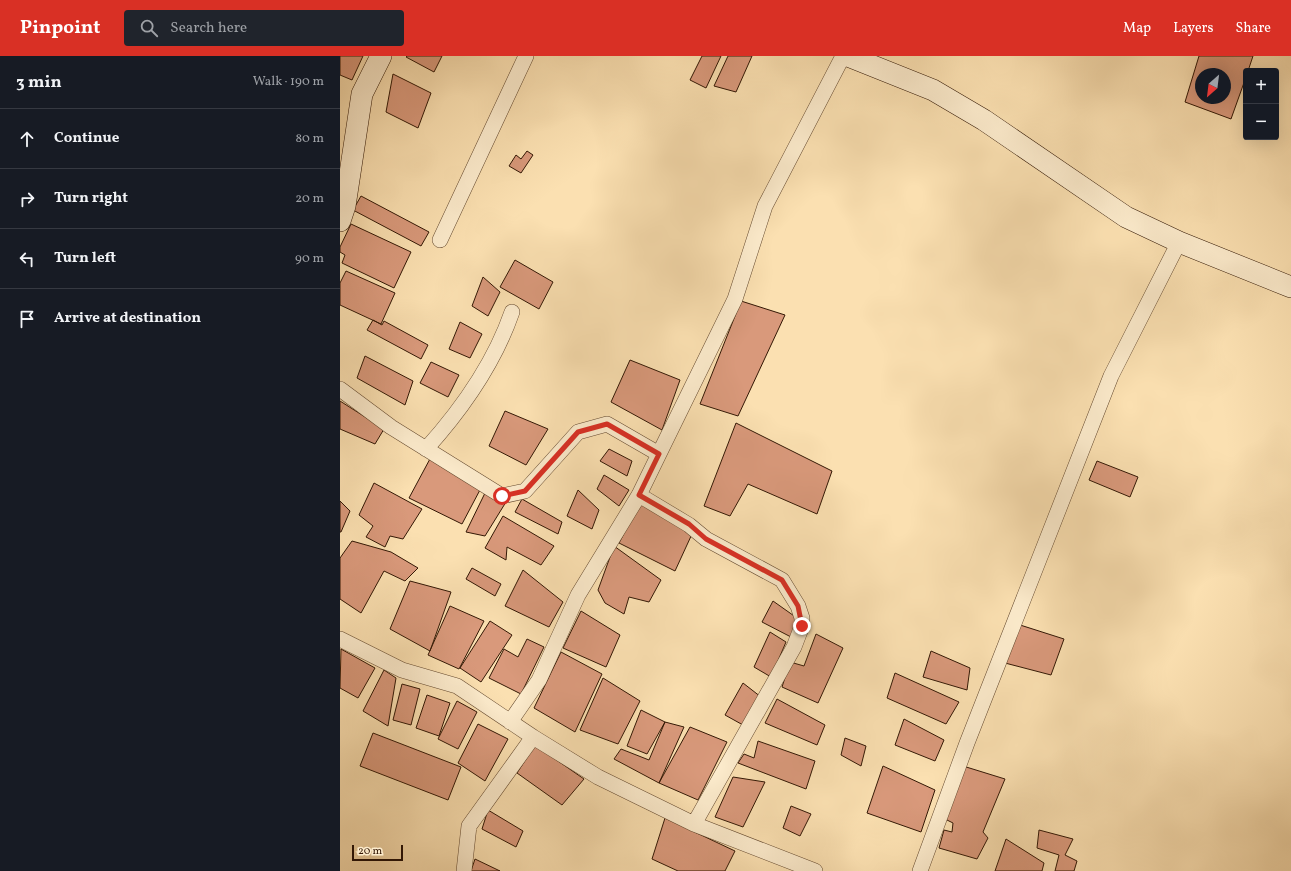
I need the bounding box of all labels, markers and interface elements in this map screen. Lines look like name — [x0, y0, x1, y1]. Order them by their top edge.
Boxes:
search box — [124, 10, 404, 46]
text: Pinpoint — [20, 15, 100, 41]
icon: search — [138, 17, 160, 39]
text: Search here — [170, 18, 247, 39]
text: Map — [1123, 19, 1151, 38]
text: Layers — [1173, 19, 1213, 38]
text: Share — [1235, 19, 1271, 38]
north arrow — [1195, 68, 1231, 104]
map controls — [1243, 68, 1279, 140]
button: + — [1243, 68, 1279, 104]
text: 3 min — [16, 71, 62, 94]
text: Walk · 190 m — [253, 73, 324, 91]
button: − — [1243, 104, 1279, 140]
icon: ahead — [16, 128, 38, 150]
text: Continue — [54, 128, 119, 149]
text: 80 m — [295, 130, 324, 148]
icon: right — [16, 188, 38, 210]
text: Turn right — [54, 188, 128, 209]
text: 20 m — [295, 190, 324, 208]
icon: left — [16, 248, 38, 270]
text: Turn left — [54, 248, 116, 269]
text: 90 m — [295, 250, 324, 268]
icon: arrive — [16, 308, 38, 330]
text: Arrive at destination — [54, 308, 201, 329]
route start — [493, 487, 511, 505]
route end — [793, 617, 811, 635]
scale bar — [352, 843, 403, 862]
text: 20 m — [358, 844, 382, 859]

